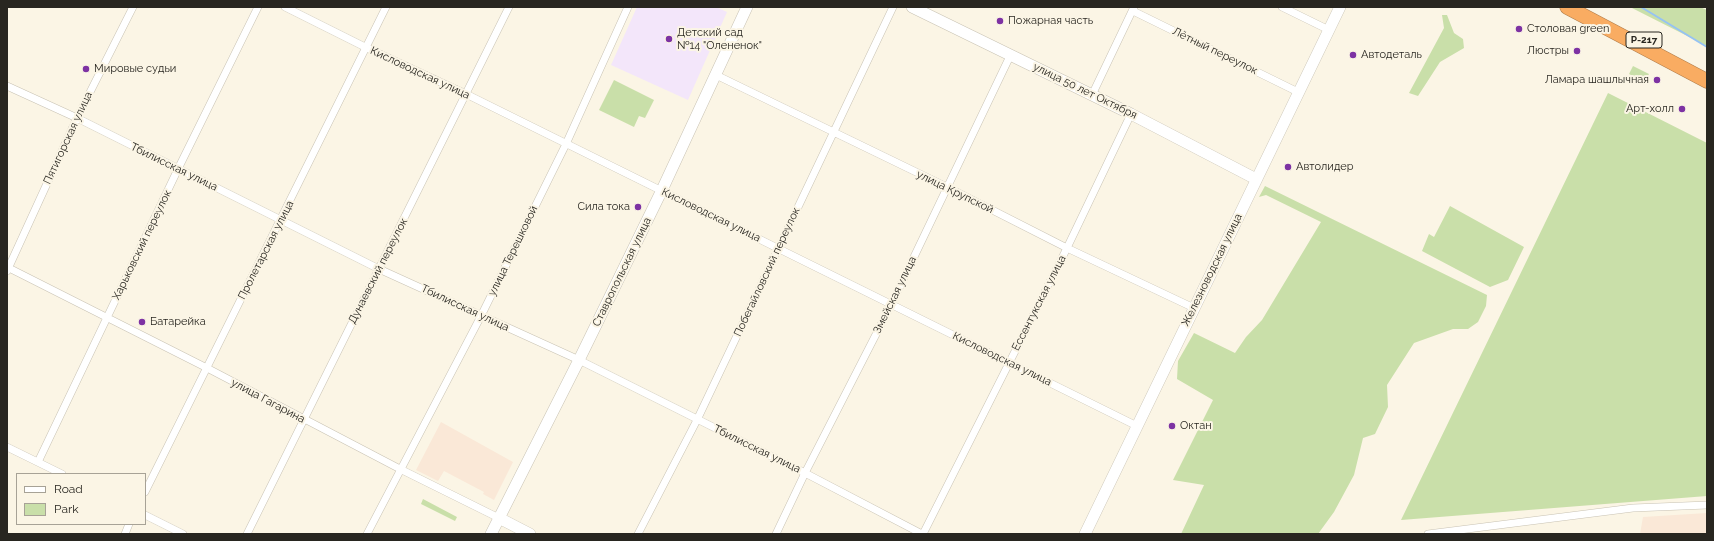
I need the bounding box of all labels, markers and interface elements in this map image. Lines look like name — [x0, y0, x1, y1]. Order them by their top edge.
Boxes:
place label: Пожарная часть — [1008, 14, 1093, 28]
marker: Пожарная часть — [995, 16, 1005, 26]
place label: Столовая green — [1527, 22, 1609, 36]
marker: Столовая green — [1514, 24, 1524, 34]
street label: Лётный переулок — [1170, 25, 1260, 77]
place label: Детский сад №14 "Олененок" — [677, 26, 762, 52]
road number: Р-217 — [1626, 32, 1662, 48]
marker: Детский сад №14 "Олененок" — [664, 34, 674, 44]
street label: Кисловодская улица — [368, 44, 472, 102]
place label: Люстры — [1527, 44, 1569, 58]
marker: Люстры — [1572, 46, 1582, 56]
place label: Автодеталь — [1361, 48, 1422, 62]
marker: Автодеталь — [1348, 50, 1358, 60]
street label: улица 50 лет Октября — [1031, 60, 1139, 122]
place label: Мировые судьи — [94, 62, 176, 76]
marker: Мировые судьи — [81, 64, 91, 74]
place label: Ламара шашлычная — [1545, 73, 1649, 87]
marker: Ламара шашлычная — [1652, 75, 1662, 85]
street label: Пятигорская улица — [41, 90, 95, 186]
place label: Арт-холл — [1626, 102, 1674, 116]
marker: Арт-холл — [1677, 104, 1687, 114]
street label: Тбилисская улица — [128, 140, 220, 194]
place label: Автолидер — [1296, 160, 1354, 174]
marker: Автолидер — [1283, 162, 1293, 172]
street label: улица Крупской — [914, 168, 996, 216]
street label: Кисловодская улица — [659, 185, 763, 245]
street label: Харьковский переулок — [110, 188, 174, 302]
street label: Пролетарская улица — [235, 198, 297, 302]
place label: Сила тока — [577, 200, 630, 214]
marker: Сила тока — [633, 202, 643, 212]
street label: улица Терешковой — [485, 204, 541, 298]
street label: Побегайловский переулок — [731, 205, 803, 339]
street label: Железноводская улица — [1179, 211, 1245, 329]
street label: Ставропольская улица — [590, 215, 654, 329]
street label: Дунаевский переулок — [346, 216, 410, 326]
street label: Ессентукская улица — [1009, 253, 1069, 353]
street label: Змейская улица — [871, 254, 919, 336]
street label: Тбилисская улица — [419, 282, 511, 334]
place label: Батарейка — [150, 315, 206, 329]
marker: Батарейка — [137, 317, 147, 327]
street label: Кисловодская улица — [950, 329, 1054, 389]
street label: улица Гагарина — [229, 376, 307, 426]
place label: Октан — [1180, 419, 1212, 433]
marker: Октан — [1167, 421, 1177, 431]
street label: Тбилисская улица — [711, 422, 803, 476]
legend — [16, 473, 146, 525]
text: Road — [54, 482, 83, 496]
text: Park — [54, 502, 79, 516]

